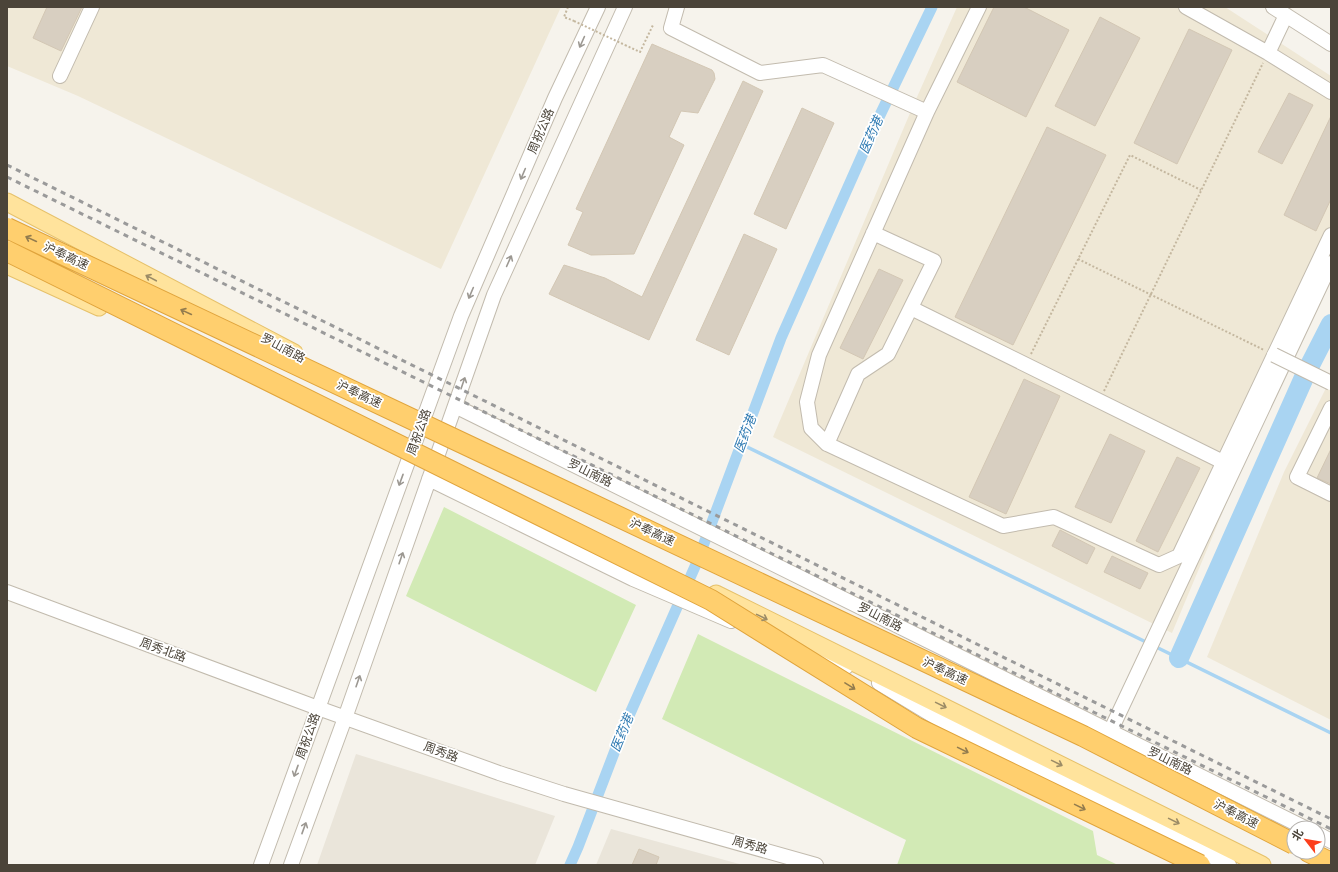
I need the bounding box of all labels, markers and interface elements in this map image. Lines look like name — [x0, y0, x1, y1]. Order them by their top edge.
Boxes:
one-way arrow — [578, 36, 585, 48]
street label: 周祝公路 — [525, 106, 557, 156]
water label: 医药港 — [856, 112, 887, 156]
one-way arrow — [518, 167, 526, 179]
one-way arrow — [25, 235, 37, 242]
street label: 沪奉高速 — [41, 240, 91, 272]
one-way arrow — [506, 256, 513, 268]
one-way arrow — [145, 274, 157, 281]
one-way arrow — [467, 287, 474, 299]
one-way arrow — [180, 308, 192, 315]
street label: 罗山南路 — [259, 331, 307, 365]
one-way arrow — [460, 377, 468, 389]
street label: 沪奉高速 — [334, 378, 384, 410]
street label: 周祝公路 — [404, 407, 434, 457]
water label: 医药港 — [731, 411, 760, 455]
street label: 罗山南路 — [565, 456, 615, 490]
one-way arrow — [397, 474, 405, 486]
street label: 沪奉高速 — [627, 516, 677, 548]
one-way arrow — [398, 553, 406, 565]
street label: 罗山南路 — [855, 600, 905, 634]
one-way arrow — [755, 613, 767, 621]
street label: 周秀北路 — [138, 635, 188, 665]
street label: 沪奉高速 — [920, 655, 970, 687]
one-way arrow — [355, 675, 363, 687]
one-way arrow — [844, 682, 855, 690]
one-way arrow — [934, 702, 946, 710]
water label: 医药港 — [608, 710, 637, 754]
street label: 周祝公路 — [293, 711, 323, 761]
street label: 周秀路 — [422, 739, 460, 765]
street label: 罗山南路 — [1145, 744, 1195, 778]
one-way arrow — [956, 747, 968, 754]
one-way arrow — [1051, 760, 1063, 767]
one-way arrow — [291, 765, 299, 777]
street label: 沪奉高速 — [1211, 797, 1261, 831]
one-way arrow — [1073, 804, 1085, 811]
one-way arrow — [1167, 818, 1179, 825]
north arrow — [1286, 820, 1326, 860]
one-way arrow — [301, 823, 309, 835]
text: 北 — [1289, 827, 1306, 843]
street label: 周秀路 — [731, 833, 769, 857]

